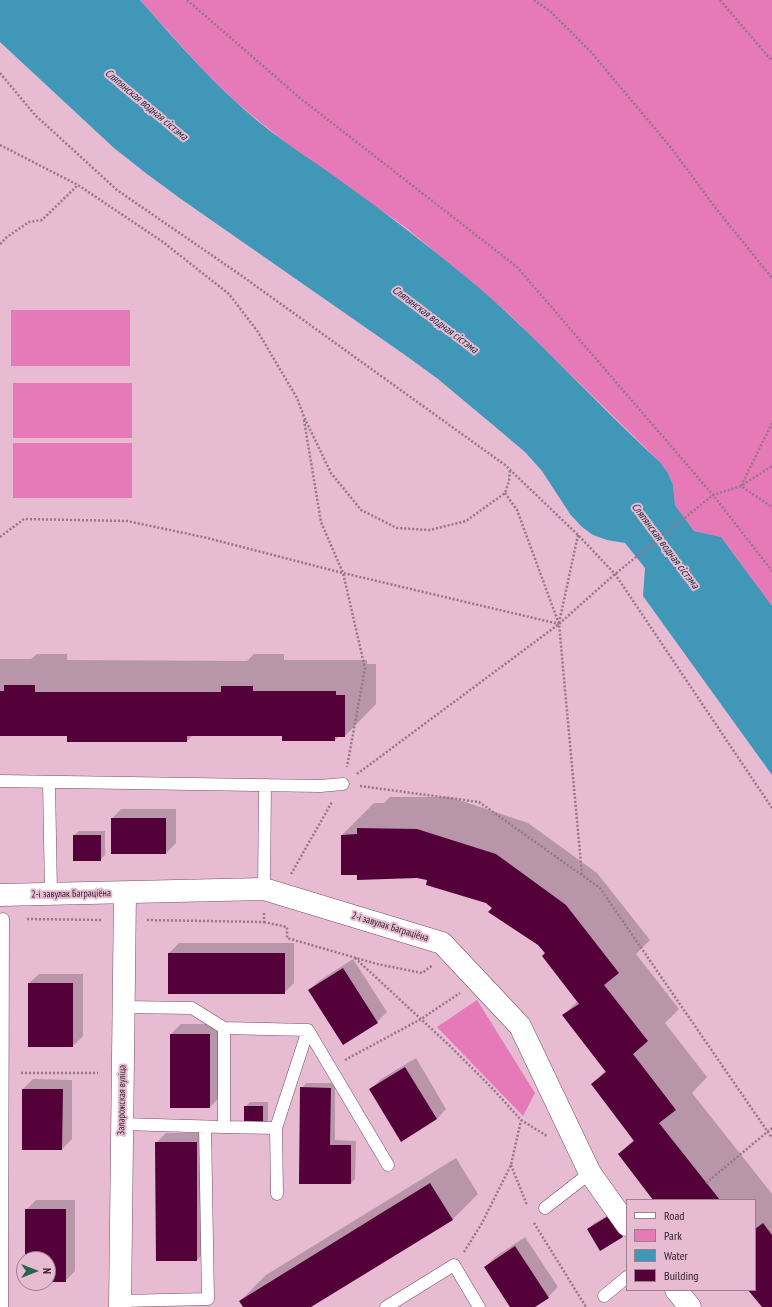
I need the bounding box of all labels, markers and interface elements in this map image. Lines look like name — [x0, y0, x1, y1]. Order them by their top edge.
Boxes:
water label: Сляпянская водная сістэма — [102, 67, 190, 143]
water label: Сляпянская водная сістэма — [390, 283, 480, 357]
water label: Сляпянская водная сістэма — [628, 501, 702, 591]
street label: 2-і завулак Баграціёна — [31, 887, 111, 901]
street label: 2-і завулак Баграціёна — [350, 910, 430, 944]
street label: Запарожская вуліца — [115, 1065, 129, 1135]
legend — [626, 1199, 756, 1291]
text: Road — [664, 1208, 684, 1223]
text: Park — [664, 1228, 682, 1243]
text: Water — [664, 1248, 688, 1263]
north arrow — [16, 1251, 56, 1291]
text: N — [40, 1268, 54, 1274]
text: Building — [664, 1268, 699, 1283]

